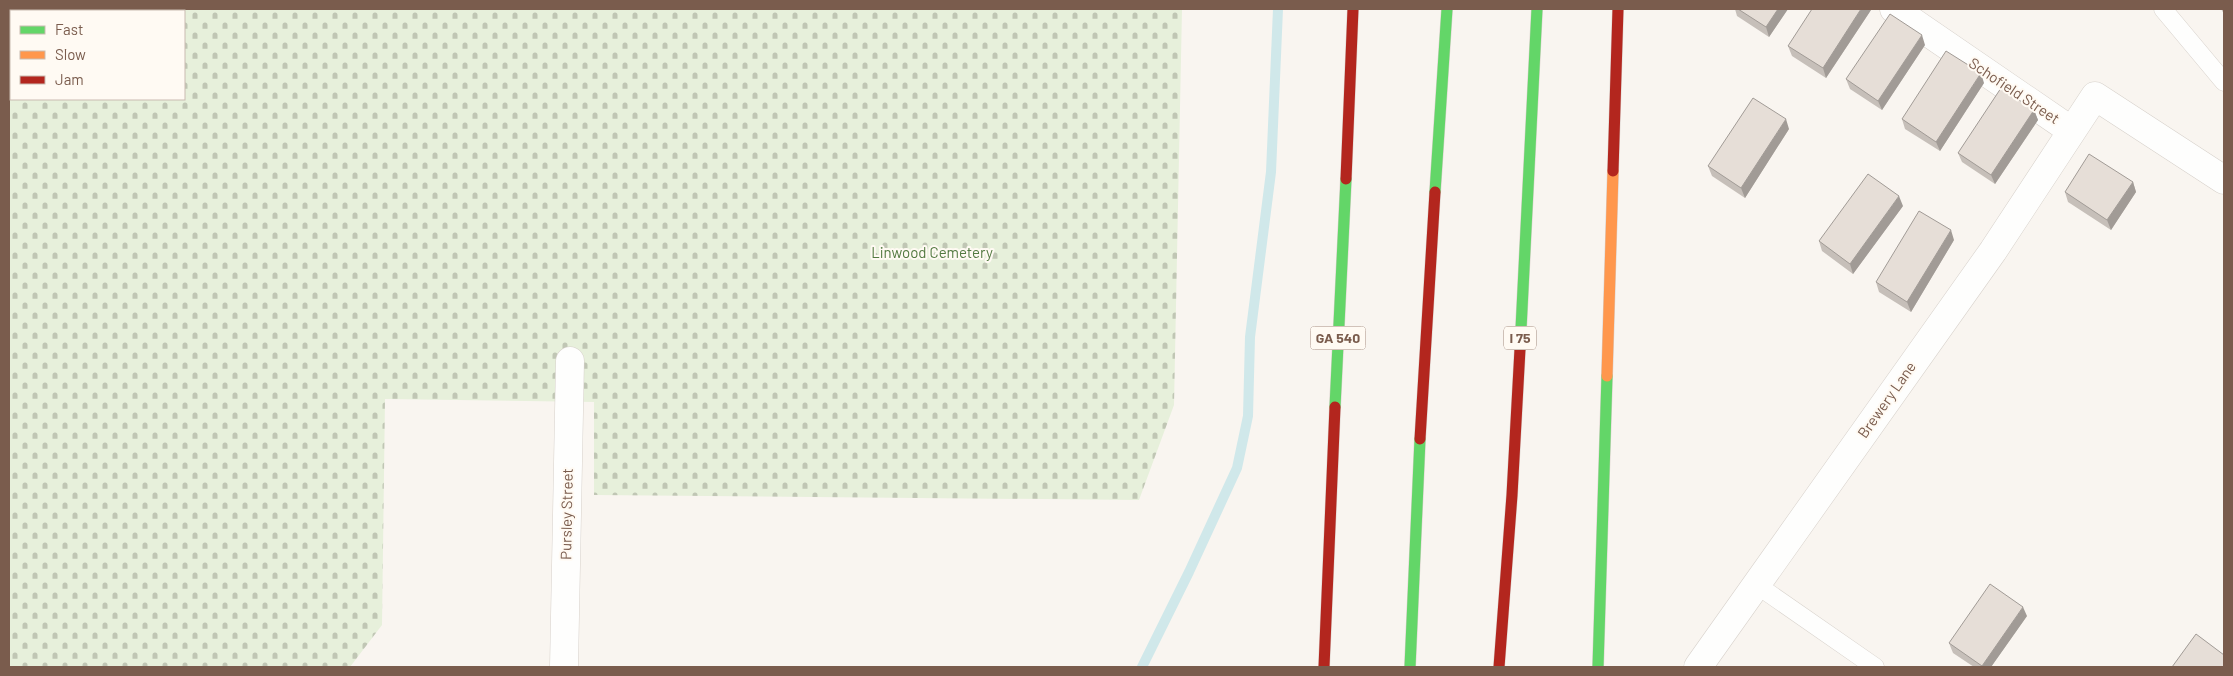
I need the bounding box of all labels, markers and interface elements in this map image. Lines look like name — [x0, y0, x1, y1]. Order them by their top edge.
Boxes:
legend — [10, 10, 185, 100]
text: Fast — [55, 20, 83, 38]
text: Slow — [55, 45, 86, 63]
street label: Schofield Street — [1966, 53, 2063, 127]
text: Jam — [55, 70, 84, 88]
park label: Linwood Cemetery — [871, 243, 993, 261]
road number: GA 540 — [1310, 326, 1366, 349]
road number: I 75 — [1504, 326, 1536, 349]
street label: Brewery Lane — [1853, 358, 1919, 441]
street label: Pursley Street — [556, 468, 576, 560]

